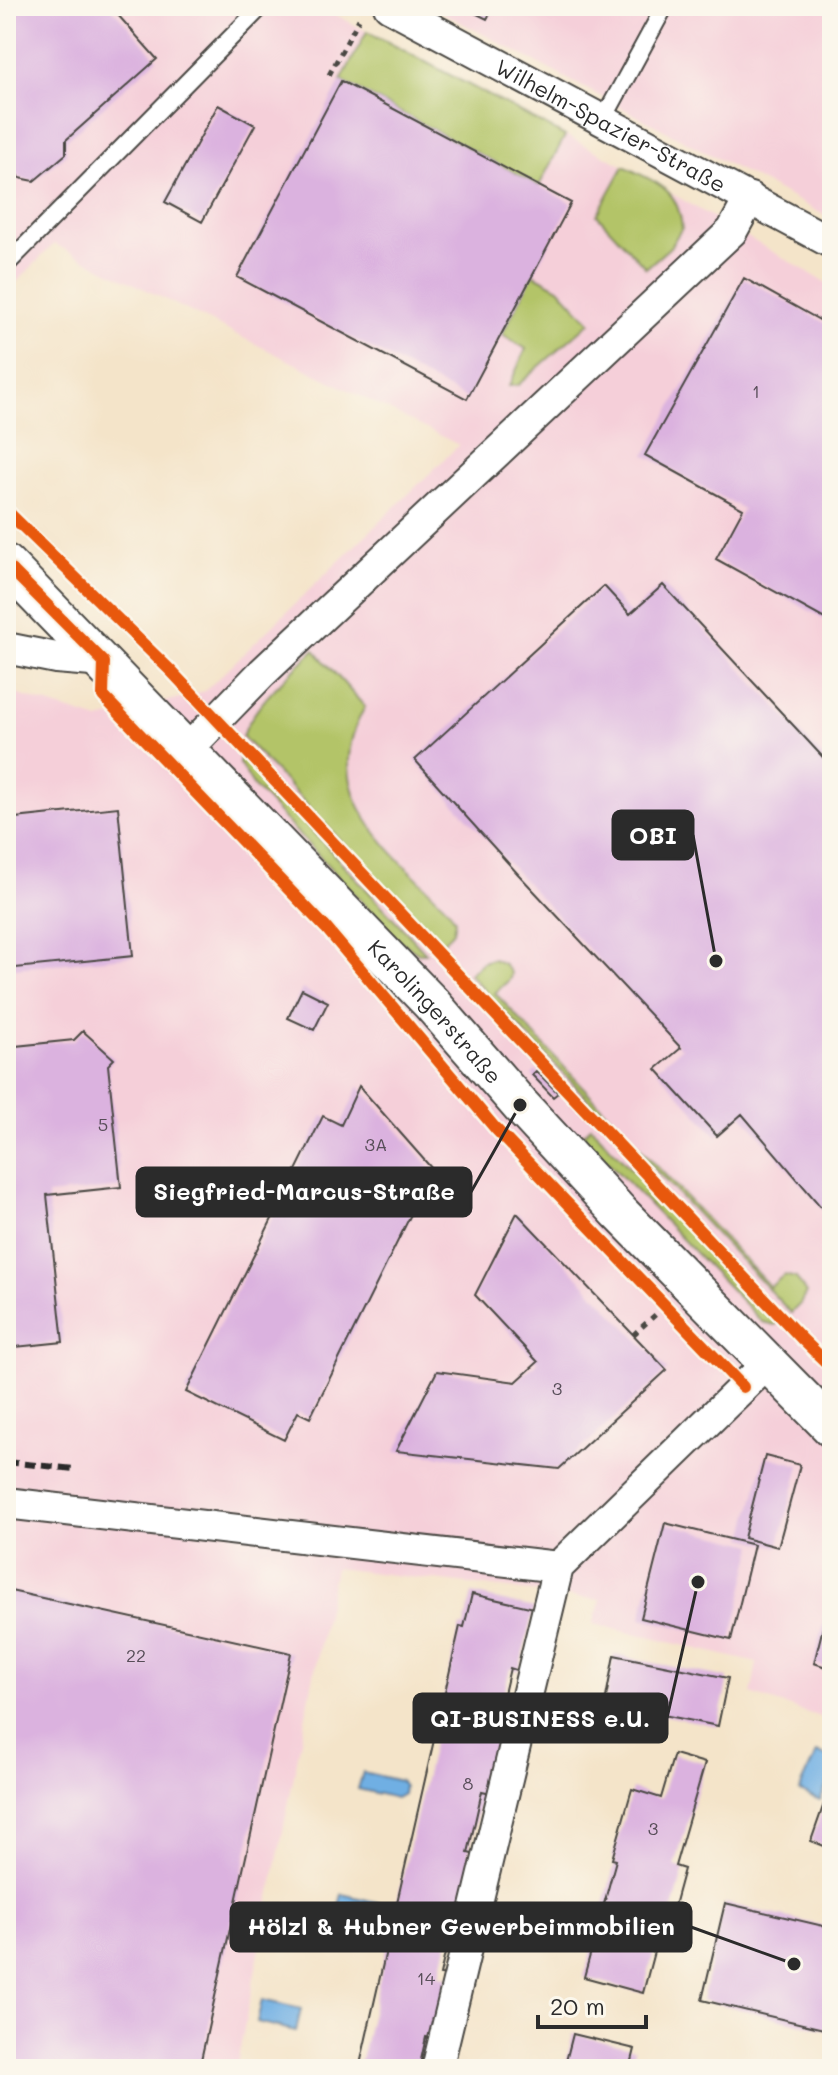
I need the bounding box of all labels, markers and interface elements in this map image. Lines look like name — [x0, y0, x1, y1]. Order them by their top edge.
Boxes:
street label: Wilhelm-Spazier-Straße — [491, 51, 731, 198]
house number: 1 — [752, 379, 760, 403]
callout: OBI — [613, 811, 693, 859]
text: OBI — [629, 819, 677, 850]
street label: Karolingerstraße — [362, 933, 509, 1089]
house number: 5 — [98, 1112, 108, 1136]
house number: 3A — [364, 1132, 388, 1156]
callout: Siegfried-Marcus-Straße — [137, 1168, 471, 1216]
text: Siegfried-Marcus-Straße — [153, 1175, 455, 1206]
house number: 3 — [552, 1376, 562, 1400]
house number: 22 — [126, 1643, 146, 1667]
callout: QI-BUSINESS e.U. — [414, 1694, 667, 1742]
text: QI-BUSINESS e.U. — [430, 1702, 650, 1733]
house number: 8 — [463, 1771, 474, 1795]
house number: 3 — [648, 1816, 658, 1840]
callout: Hölzl & Hubner Gewerbeimmobilien — [231, 1903, 691, 1951]
text: Hölzl & Hubner Gewerbeimmobilien — [247, 1910, 675, 1941]
house number: 14 — [417, 1966, 436, 1990]
scale bar — [538, 1979, 646, 2029]
text: 20 m — [550, 1990, 605, 2021]

